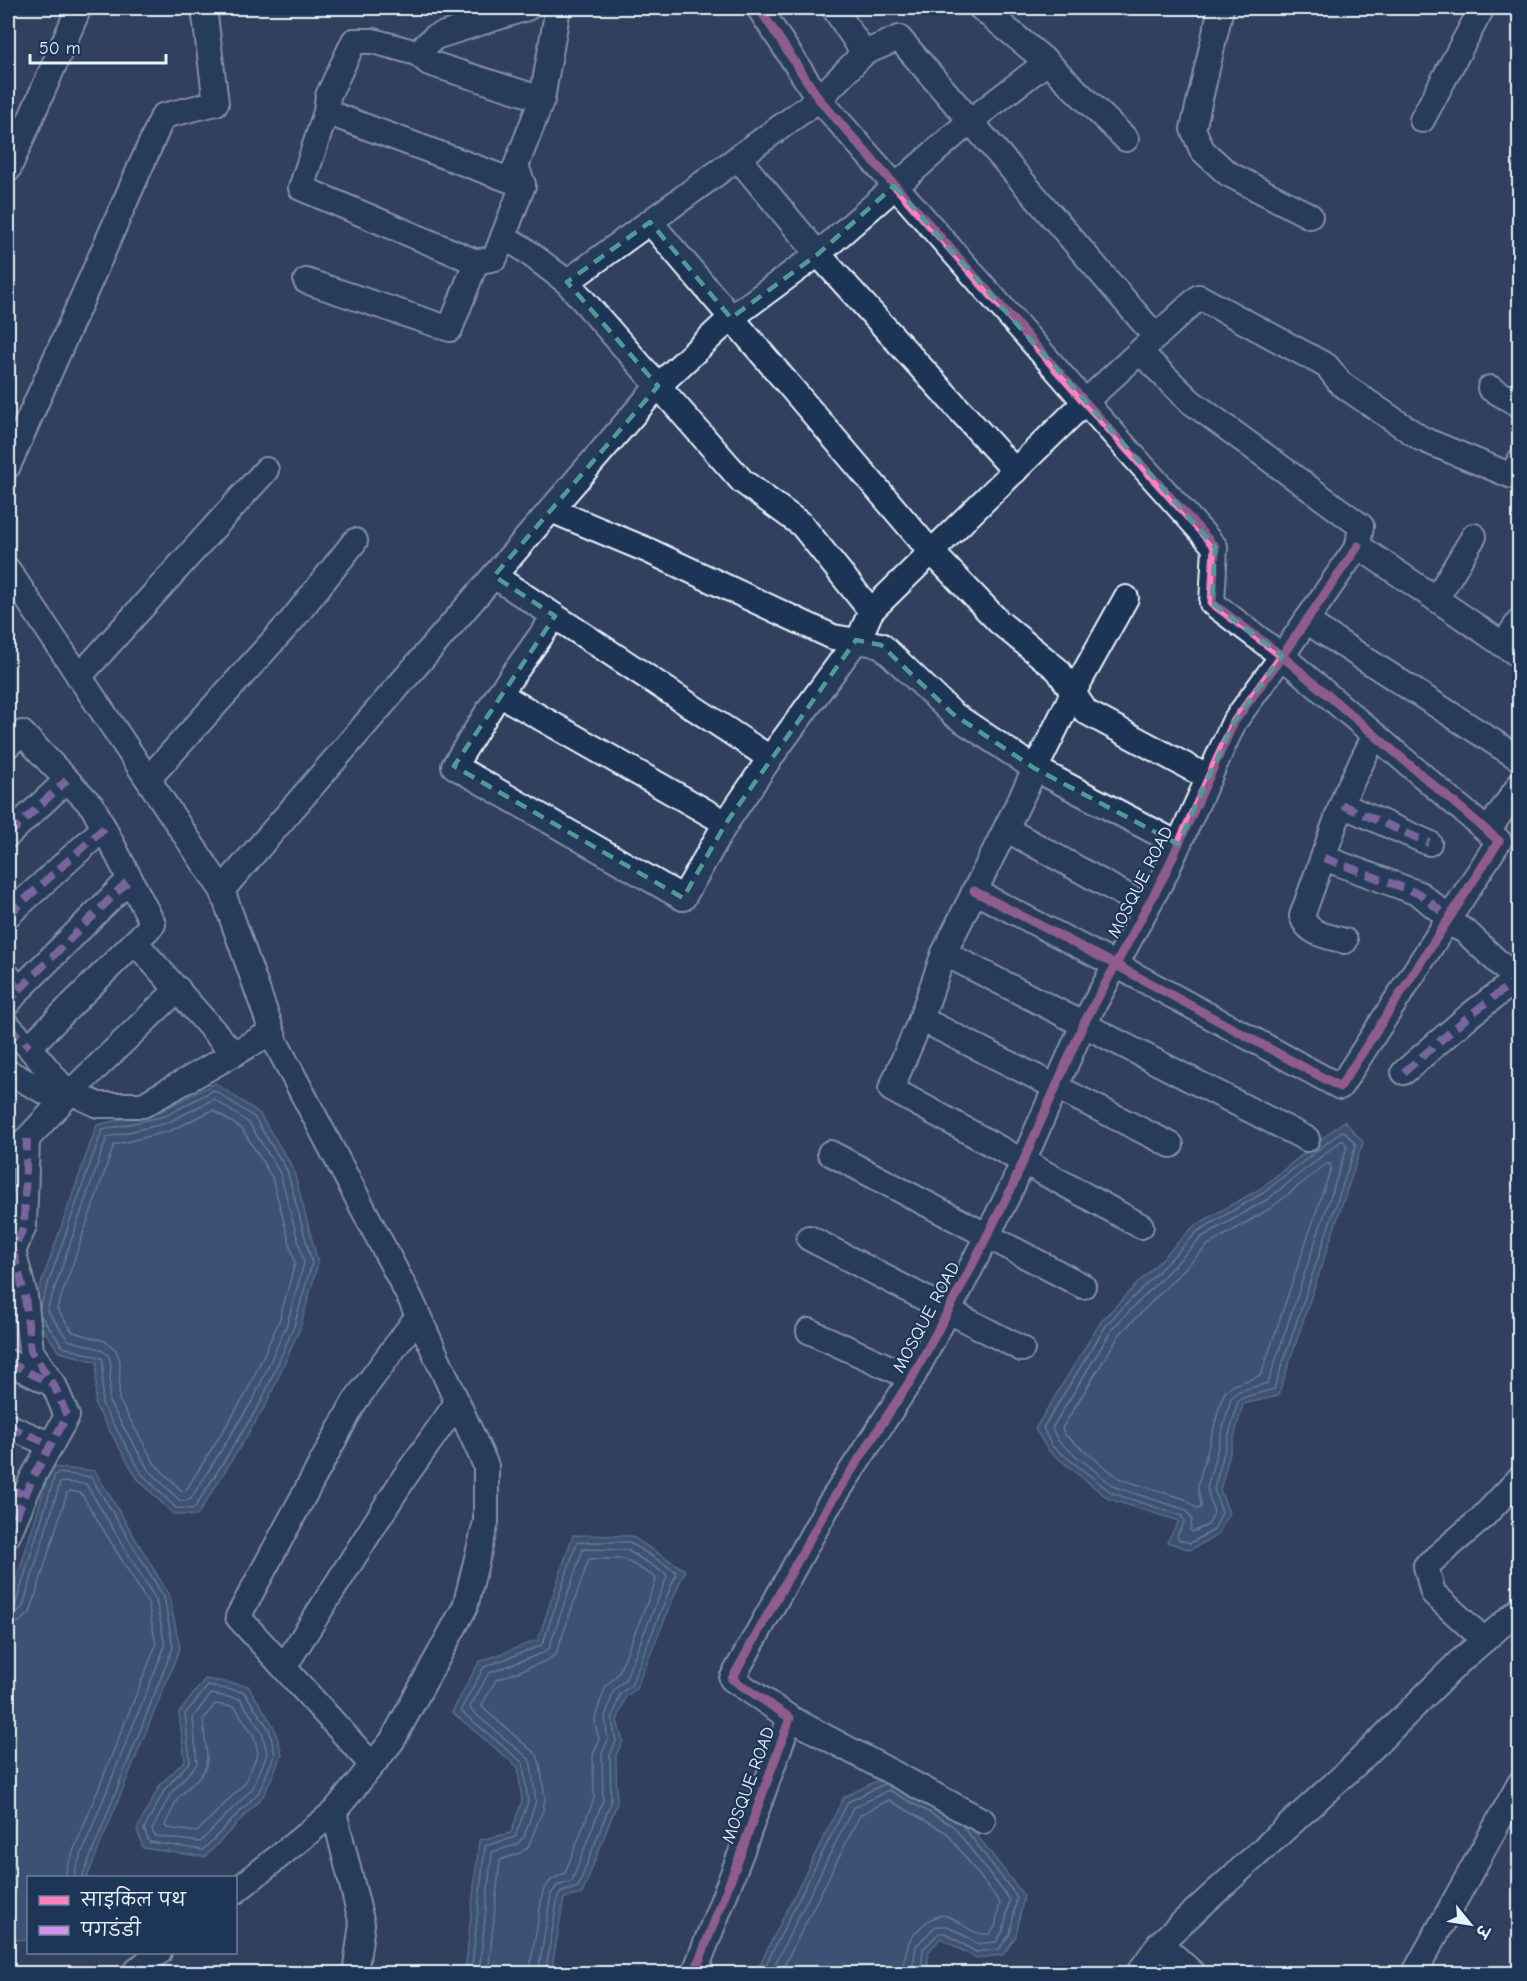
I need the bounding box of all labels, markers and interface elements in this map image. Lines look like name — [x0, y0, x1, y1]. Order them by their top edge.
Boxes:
scale bar — [30, 27, 166, 65]
text: 50 m — [39, 38, 81, 59]
street label: MOSQUE ROAD — [1103, 823, 1178, 942]
street label: MOSQUE ROAD — [888, 1258, 965, 1376]
street label: MOSQUE ROAD — [718, 1724, 779, 1846]
legend — [27, 1876, 237, 1954]
text: साइकिल पथ — [80, 1886, 187, 1911]
north arrow — [1440, 1894, 1500, 1954]
text: पगडंडी — [80, 1916, 141, 1941]
text: उ — [1471, 1920, 1494, 1941]

